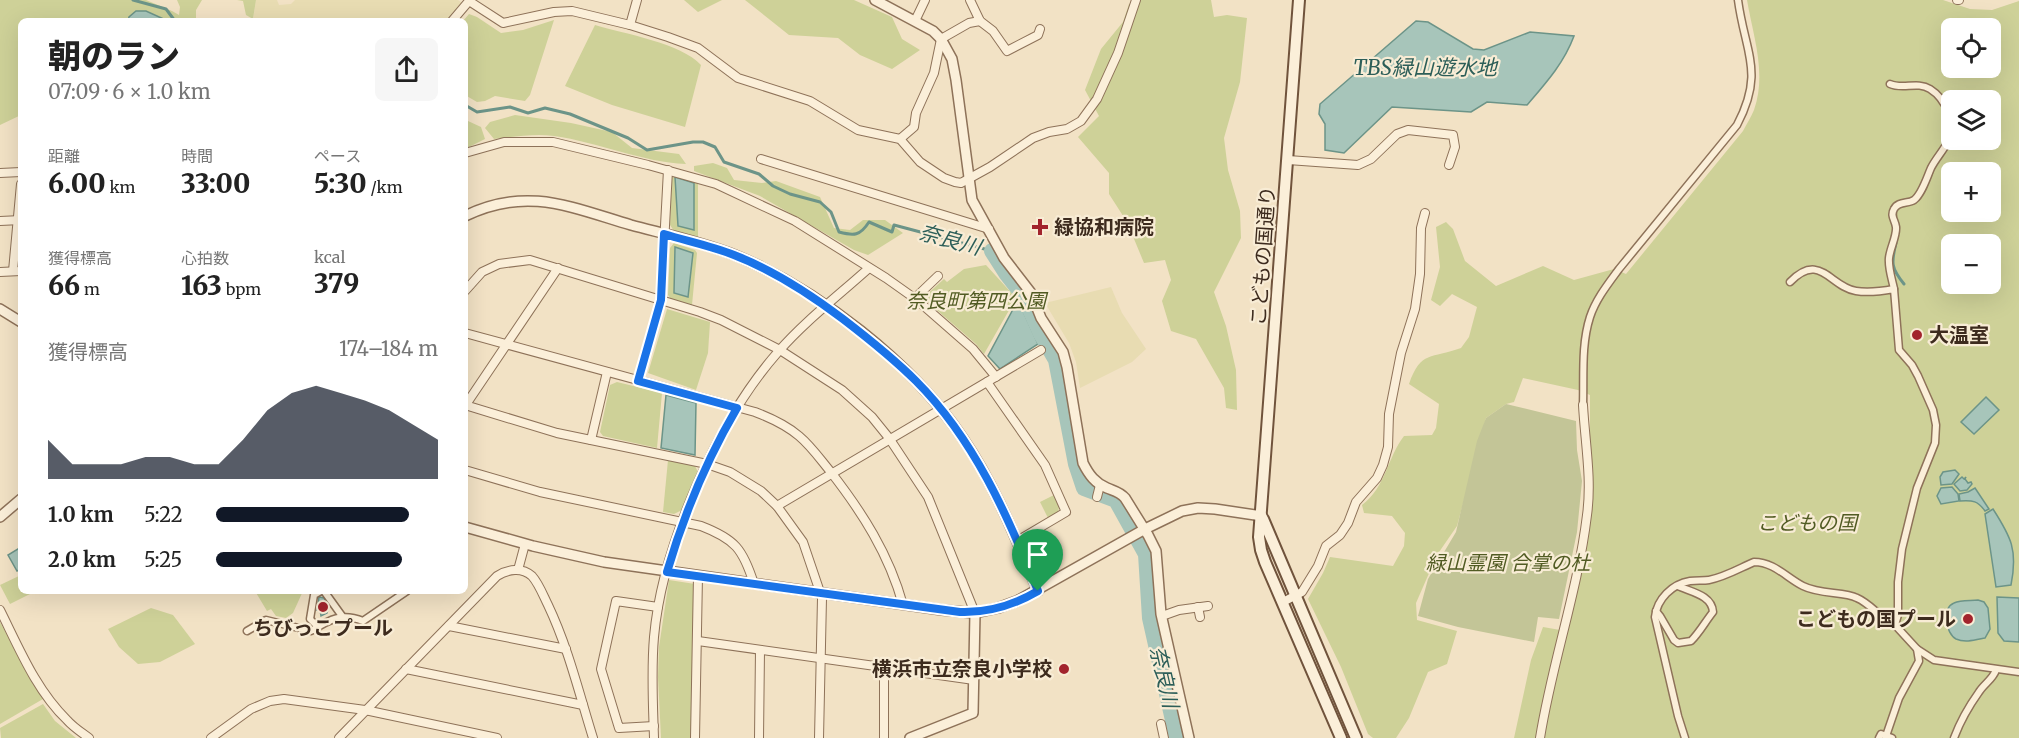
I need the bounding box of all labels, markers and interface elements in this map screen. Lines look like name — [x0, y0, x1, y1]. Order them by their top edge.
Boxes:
map controls — [1941, 18, 2001, 294]
button: locate — [1941, 18, 2001, 78]
text: 朝のラン — [48, 36, 180, 77]
button: share — [375, 38, 438, 101]
water label: TBS緑山遊水地 — [1353, 54, 1499, 81]
text: 07:09 · 6 × 1.0 km — [48, 79, 211, 104]
button: layers — [1941, 90, 2001, 150]
text: 距離 — [48, 146, 80, 166]
text: 時間 — [181, 146, 213, 166]
text: ペース — [314, 146, 361, 166]
button: + — [1941, 162, 2001, 222]
text: 6.00 — [48, 167, 106, 200]
text: 33:00 — [181, 167, 250, 200]
text: 5:30 — [314, 167, 367, 200]
text: km — [106, 177, 135, 197]
text: /km — [367, 177, 403, 197]
street label: こどもの国通り — [1245, 185, 1280, 327]
place label: 緑協和病院 — [1054, 214, 1154, 239]
water label: 奈良川 — [916, 218, 986, 261]
marker: 緑協和病院 — [1031, 218, 1049, 236]
button: − — [1941, 234, 2001, 294]
text: kcal — [314, 247, 345, 267]
text: 獲得標高 — [48, 248, 112, 268]
text: 心拍数 — [181, 248, 229, 268]
text: 379 — [314, 267, 359, 300]
text: 66 — [48, 269, 80, 302]
text: 163 — [181, 269, 222, 302]
text: m — [80, 279, 100, 299]
text: bpm — [222, 279, 261, 299]
park label: 奈良町第四公園 — [906, 288, 1049, 313]
place label: 大温室 — [1929, 322, 1989, 347]
marker: 大温室 — [1910, 328, 1924, 342]
text: 174–184 m — [339, 336, 438, 361]
text: 獲得標高 — [48, 339, 128, 364]
text: 1.0 km — [48, 502, 114, 527]
text: 5:22 — [144, 502, 183, 527]
park label: こどもの国 — [1757, 510, 1860, 535]
pin — [1012, 529, 1063, 591]
icon: arrive — [1021, 538, 1054, 571]
text: 2.0 km — [48, 547, 116, 572]
text: 5:25 — [144, 547, 182, 572]
park label: 緑山霊園 合掌の杜 — [1426, 550, 1592, 575]
marker: ちびっこプール — [316, 600, 330, 614]
place label: こどもの国プール — [1796, 606, 1956, 631]
marker: こどもの国プール — [1961, 612, 1975, 626]
place label: ちびっこプール — [253, 615, 393, 640]
water label: 奈良川 — [1144, 643, 1185, 713]
place label: 横浜市立奈良小学校 — [872, 656, 1052, 681]
marker: 横浜市立奈良小学校 — [1057, 662, 1071, 676]

